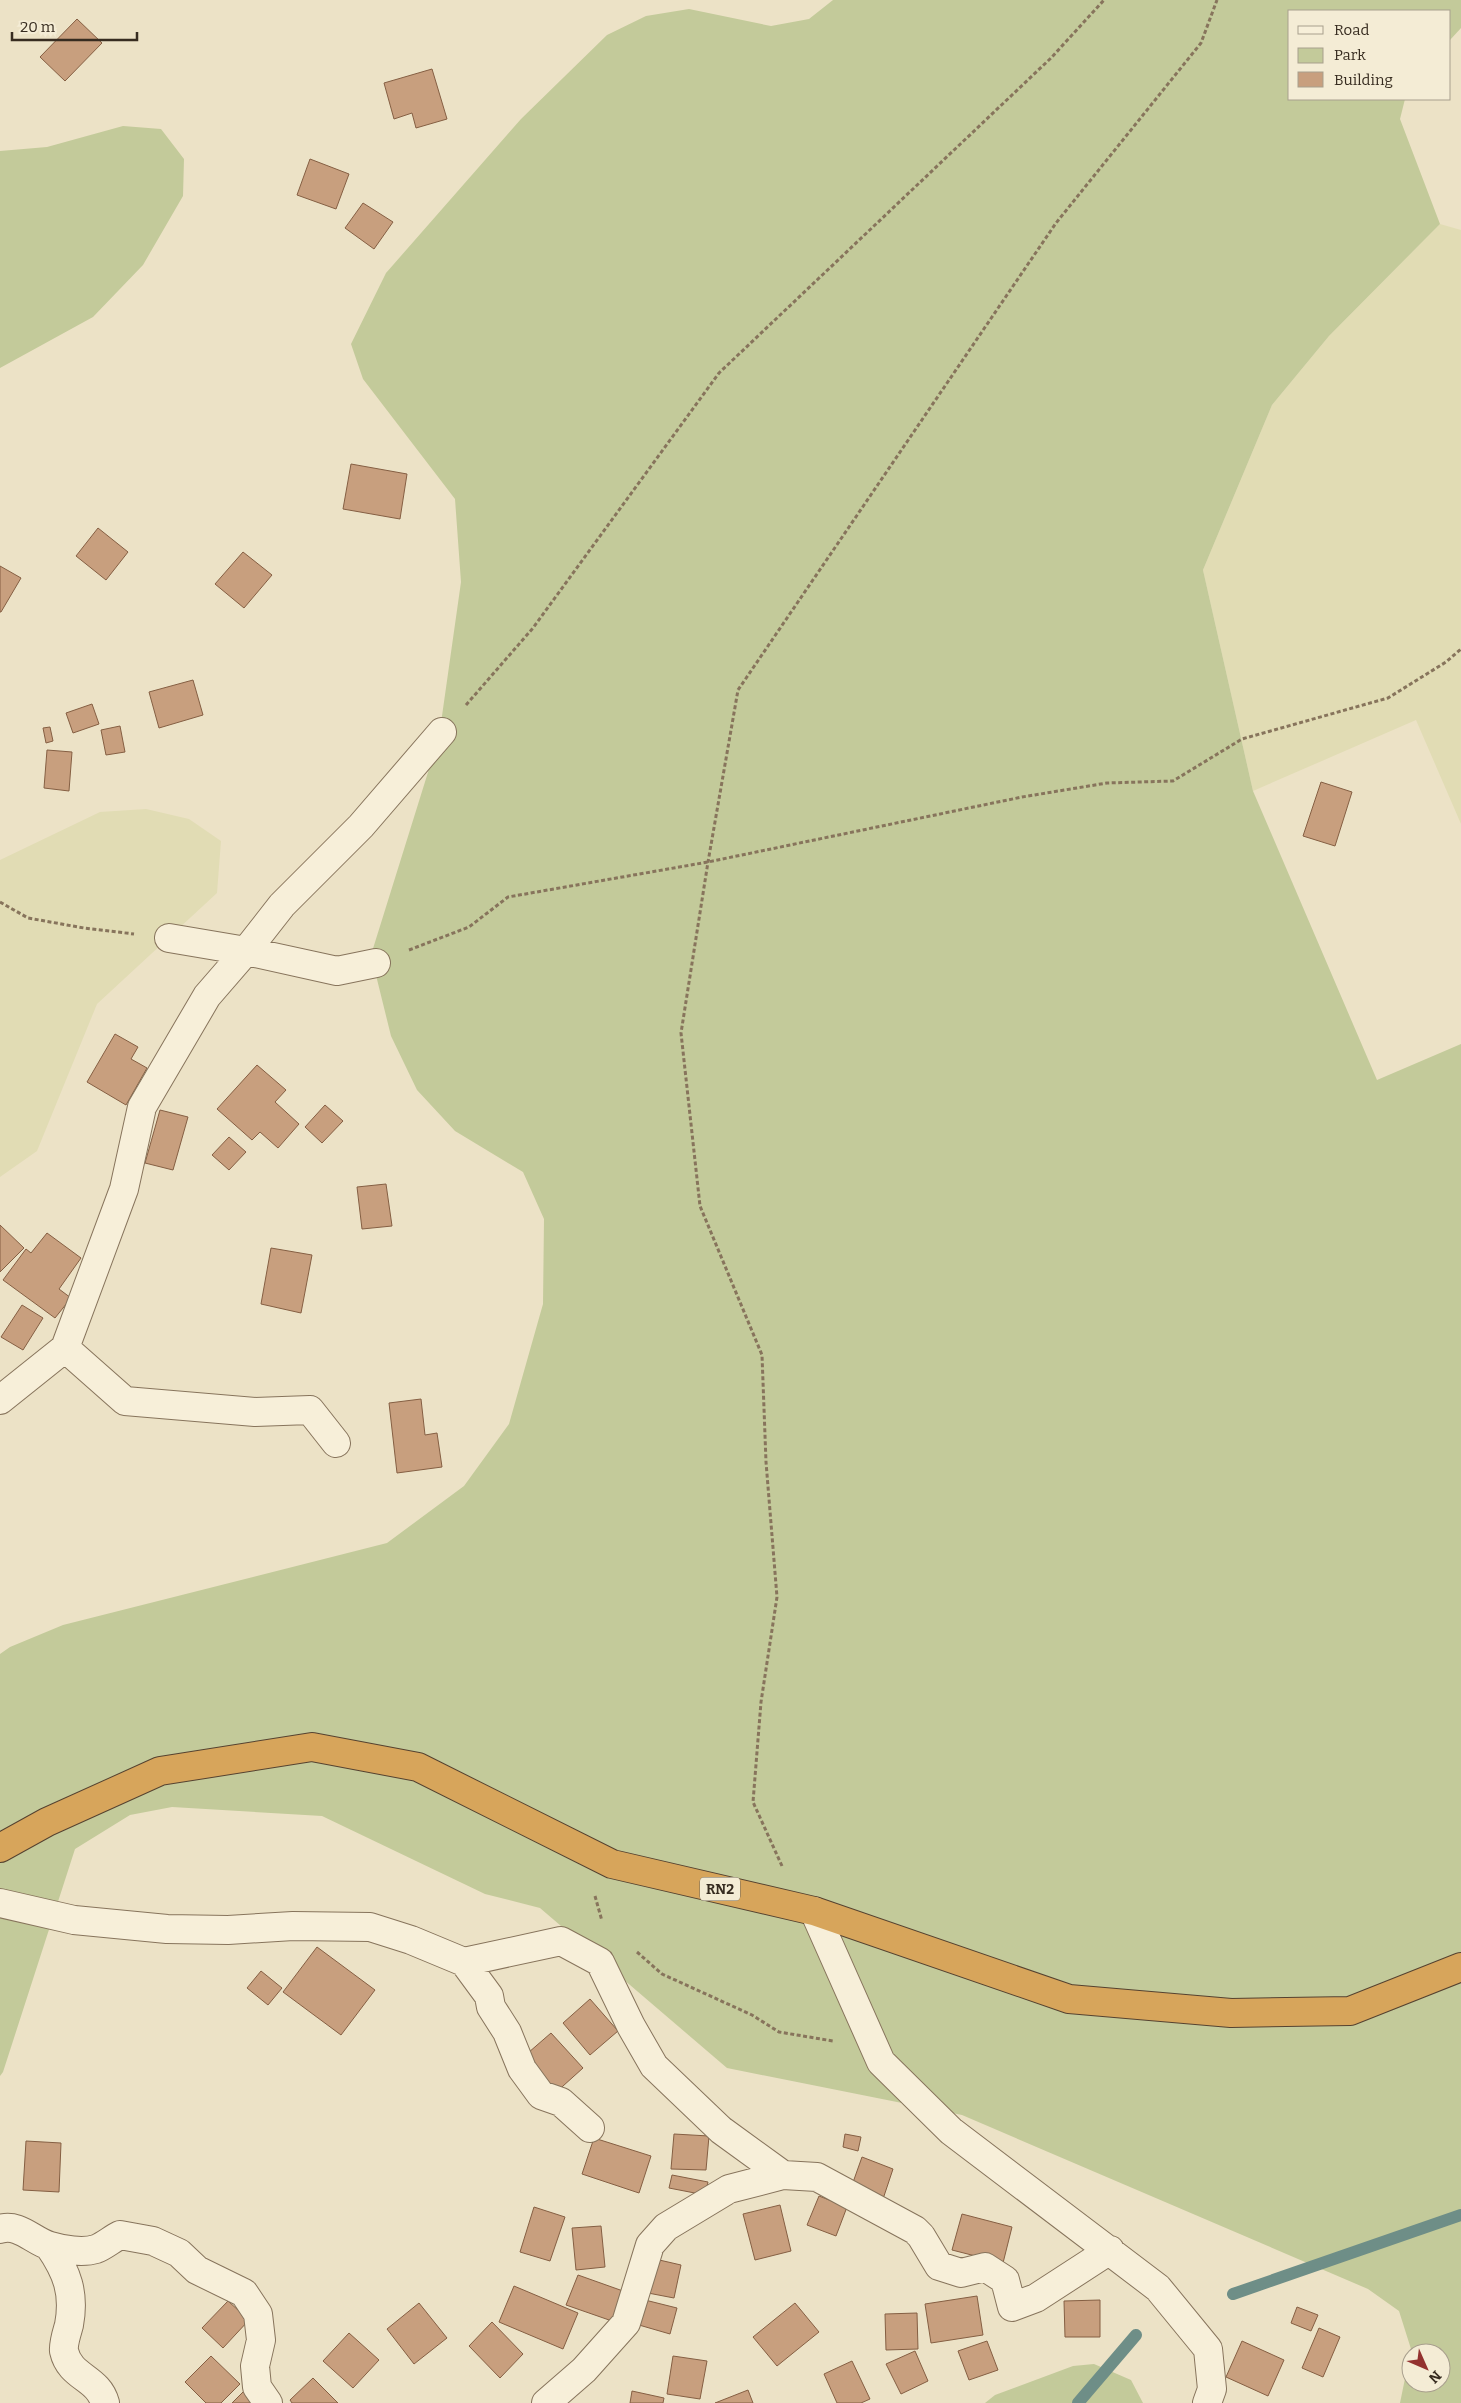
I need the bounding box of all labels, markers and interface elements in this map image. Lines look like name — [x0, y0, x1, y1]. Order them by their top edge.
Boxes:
scale bar — [12, 10, 138, 42]
legend — [1288, 10, 1451, 100]
text: 20 m — [20, 18, 56, 36]
text: Road — [1334, 21, 1369, 39]
text: Park — [1334, 46, 1366, 64]
text: Building — [1334, 71, 1393, 89]
road number: RN2 — [700, 1878, 740, 1900]
north arrow — [1401, 2343, 1451, 2393]
text: N — [1425, 2367, 1445, 2387]

